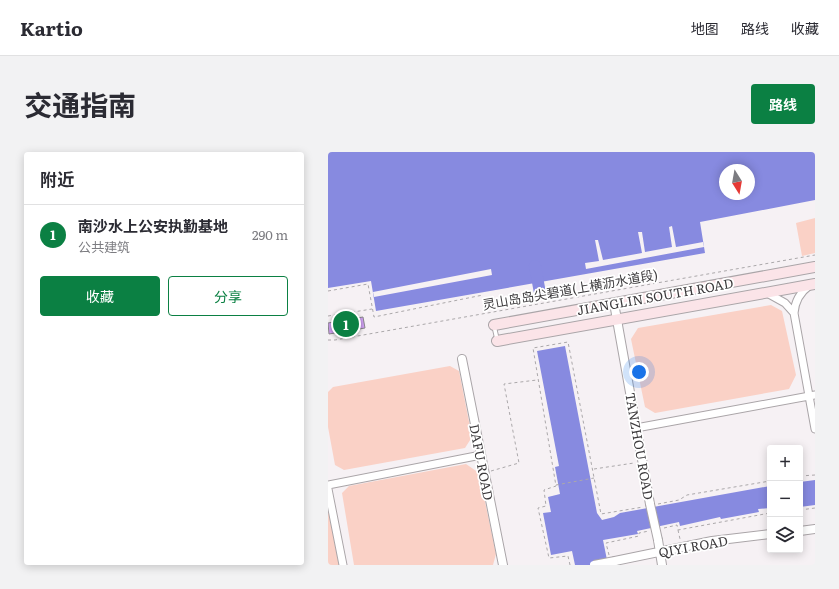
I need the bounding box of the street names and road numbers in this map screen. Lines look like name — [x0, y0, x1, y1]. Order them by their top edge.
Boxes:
street label: 灵山岛岛尖碧道(上横沥水道段) — [481, 264, 659, 314]
street label: JIANGLIN SOUTH ROAD — [575, 273, 735, 319]
street label: TANZHOU ROAD — [621, 391, 659, 501]
street label: DAFU ROAD — [465, 422, 499, 502]
street label: QIYI ROAD — [657, 531, 729, 561]

